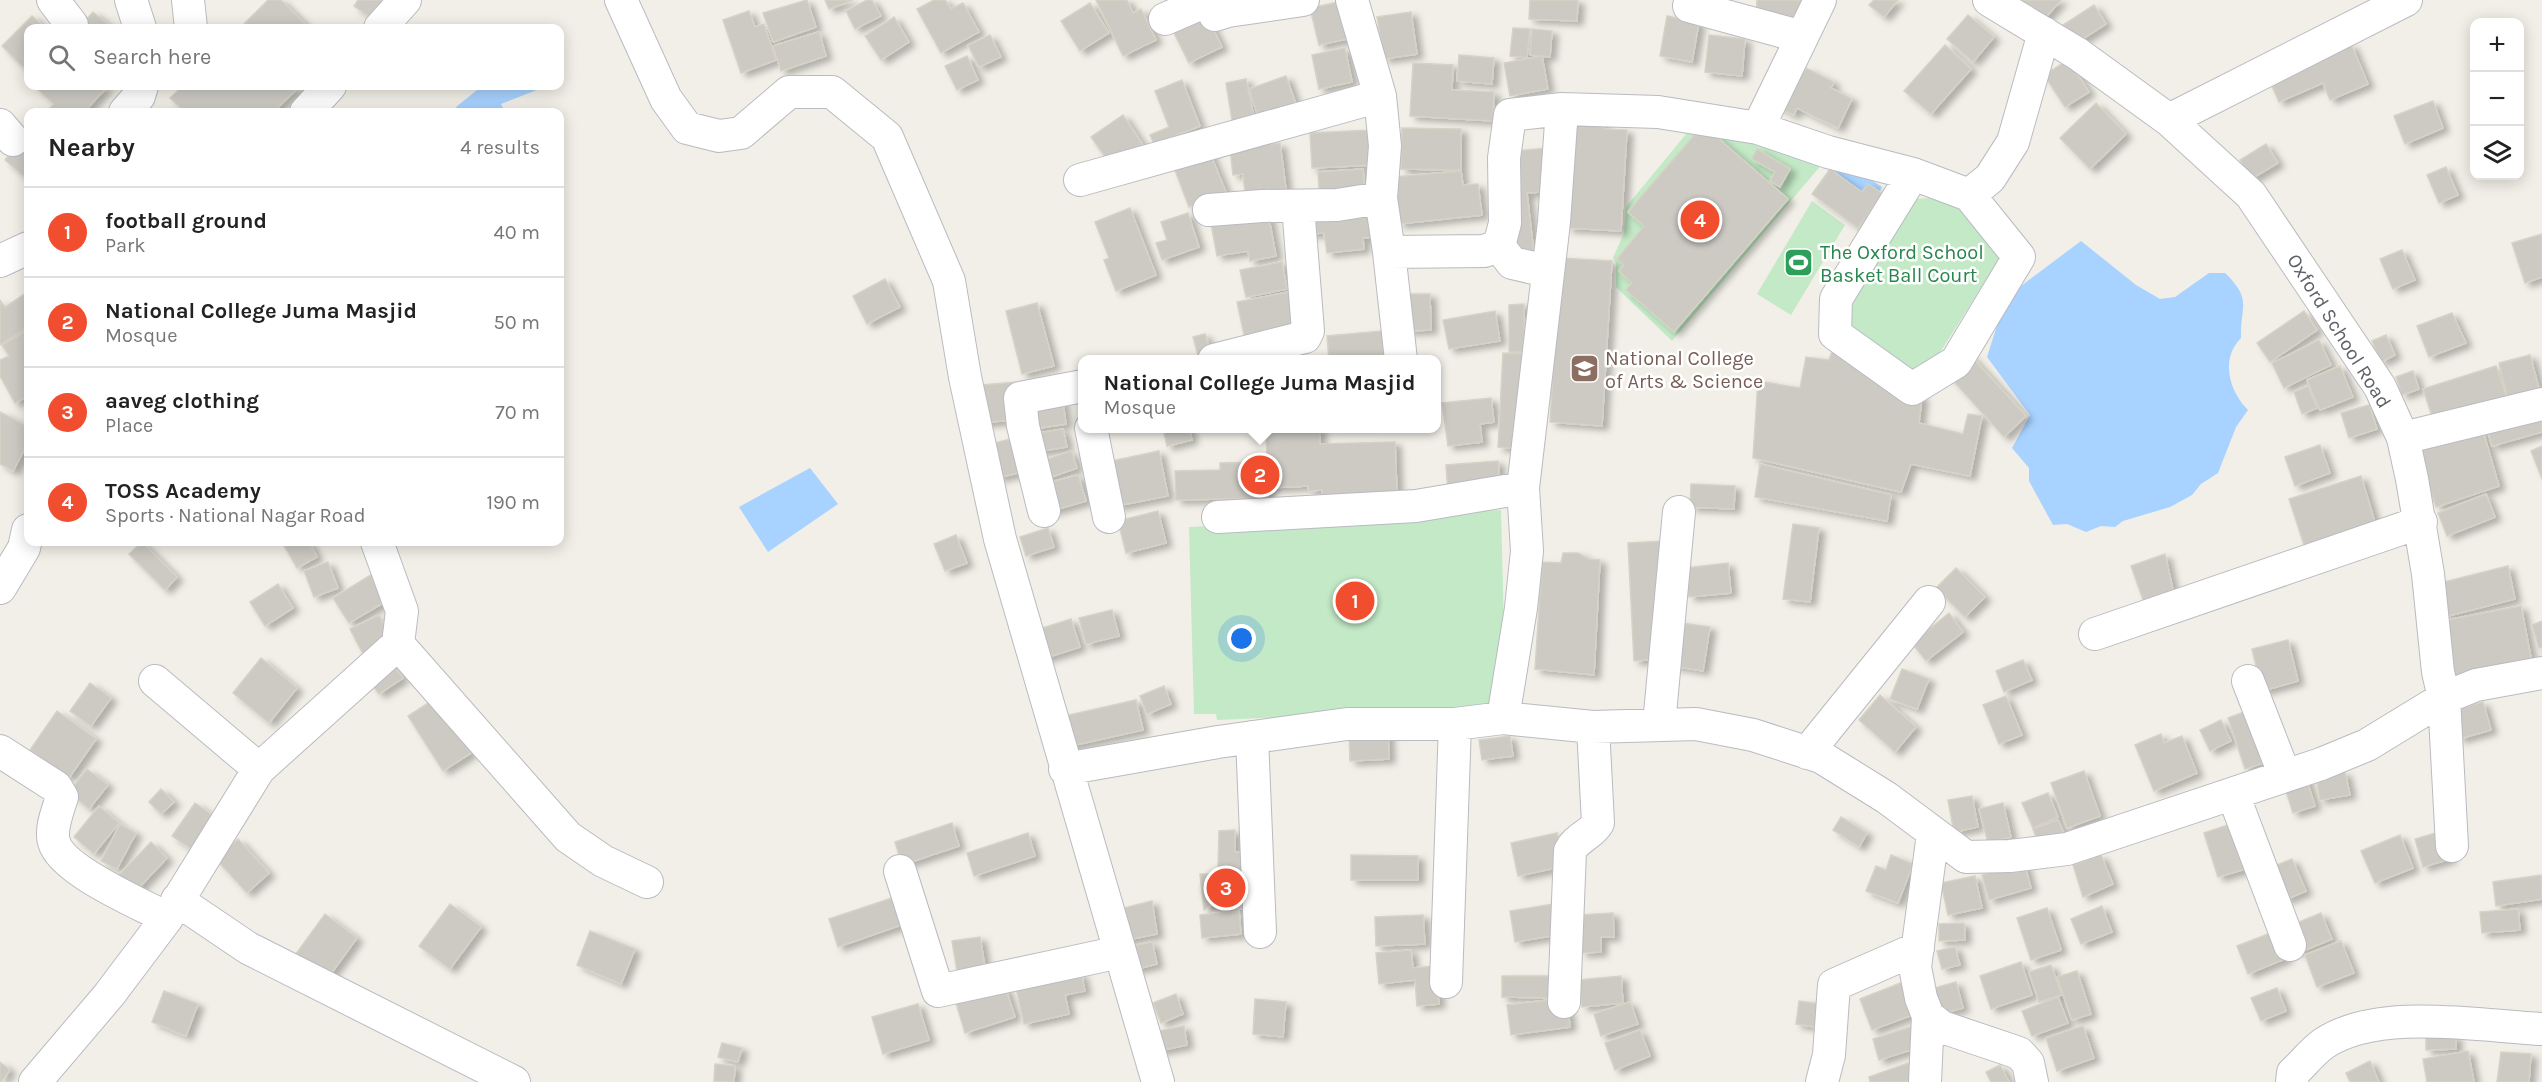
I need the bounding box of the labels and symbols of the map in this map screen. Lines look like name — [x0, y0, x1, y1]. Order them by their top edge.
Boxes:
pin: 4 — [1680, 198, 1720, 242]
place label: The Oxford School Basket Ball Court — [1820, 241, 1984, 287]
sports icon: The Oxford School Basket Ball Court — [1783, 247, 1815, 279]
street label: Oxford School Road — [2282, 250, 2396, 412]
place label: National College of Arts & Science — [1605, 347, 1763, 393]
school or university icon: National College of Arts & Science — [1568, 353, 1600, 385]
pin: 2 — [1240, 452, 1280, 498]
pin: 1 — [1336, 578, 1374, 624]
your location — [1227, 624, 1256, 653]
pin: 3 — [1206, 866, 1246, 910]

